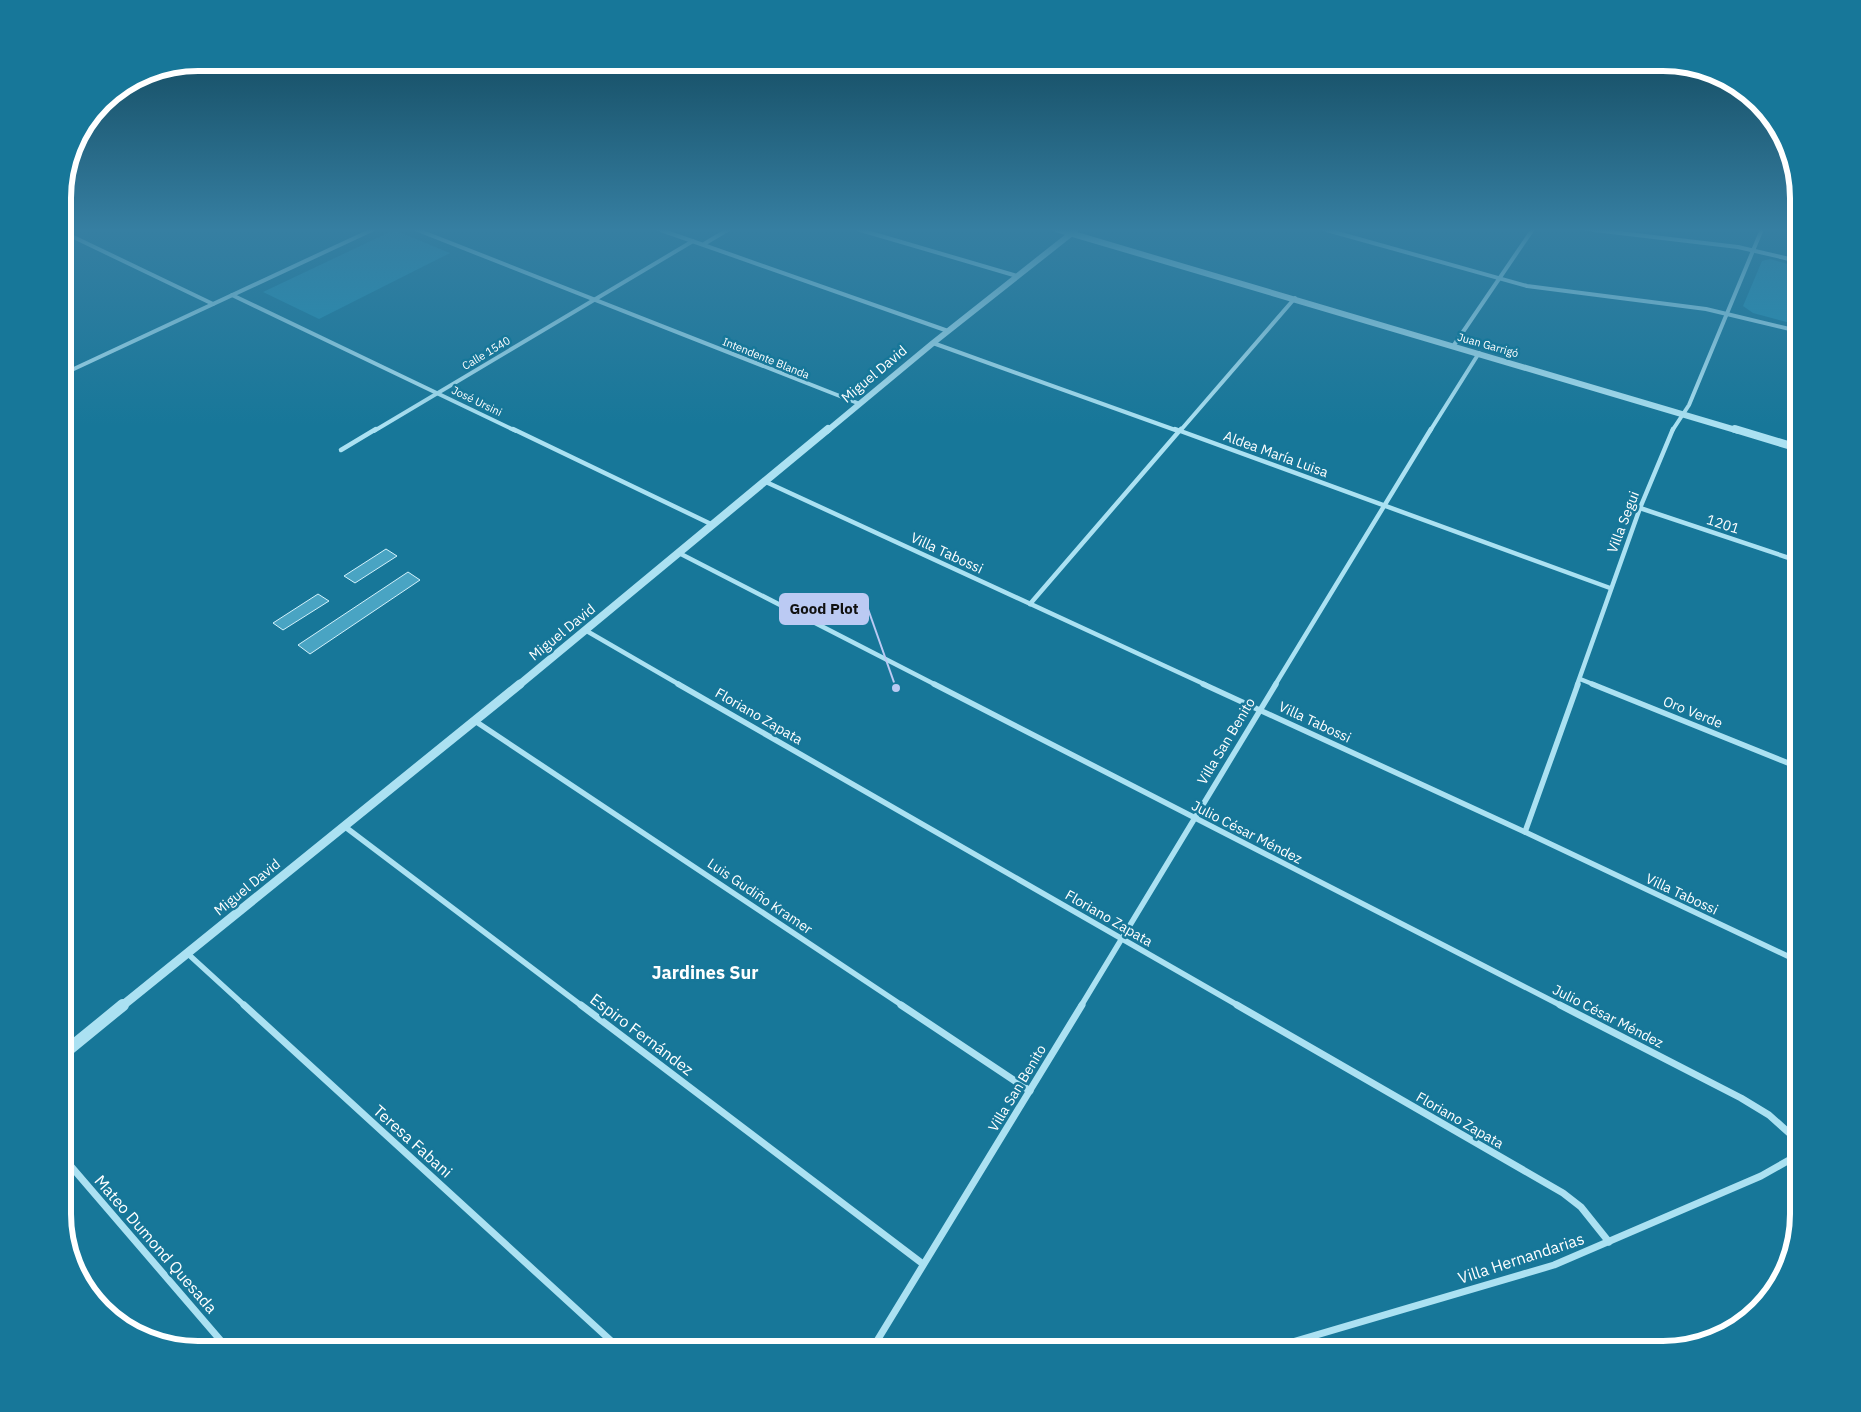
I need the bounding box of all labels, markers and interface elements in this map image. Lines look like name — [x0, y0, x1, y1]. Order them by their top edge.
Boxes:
street label: Juan Garrigó — [1456, 330, 1520, 360]
street label: Calle 1540 — [459, 333, 513, 373]
street label: Intendente Blanda — [721, 334, 812, 382]
street label: Miguel David — [837, 341, 911, 407]
street label: José Ursini — [449, 383, 505, 419]
street label: Aldea María Luisa — [1221, 427, 1331, 481]
street label: Villa Segui — [1603, 488, 1643, 556]
street label: 1201 — [1704, 510, 1742, 538]
street label: Villa Tabossi — [908, 528, 986, 578]
callout: Good Plot — [780, 594, 868, 624]
text: Good Plot — [790, 599, 859, 618]
street label: Miguel David — [525, 600, 599, 664]
street label: Floriano Zapata — [712, 684, 807, 749]
street label: Oro Verde — [1661, 692, 1726, 732]
street label: Villa San Benito — [1193, 694, 1259, 788]
street label: Villa Tabossi — [1276, 697, 1354, 747]
street label: Julio César Méndez — [1189, 796, 1306, 868]
street label: Luis Gudiño Kramer — [704, 854, 816, 938]
street label: Miguel David — [210, 855, 284, 919]
street label: Villa Tabossi — [1643, 869, 1721, 919]
street label: Floriano Zapata — [1062, 886, 1157, 951]
district label: Jardines Sur — [652, 961, 759, 984]
street label: Julio César Méndez — [1550, 980, 1667, 1052]
street label: Espiro Fernández — [586, 989, 698, 1079]
street label: Villa San Benito — [984, 1041, 1050, 1135]
street label: Floriano Zapata — [1413, 1088, 1508, 1153]
street label: Teresa Fabani — [369, 1100, 457, 1182]
street label: Mateo Dumond Quesada — [90, 1171, 222, 1318]
street label: Villa Hernandarias — [1455, 1228, 1587, 1288]

